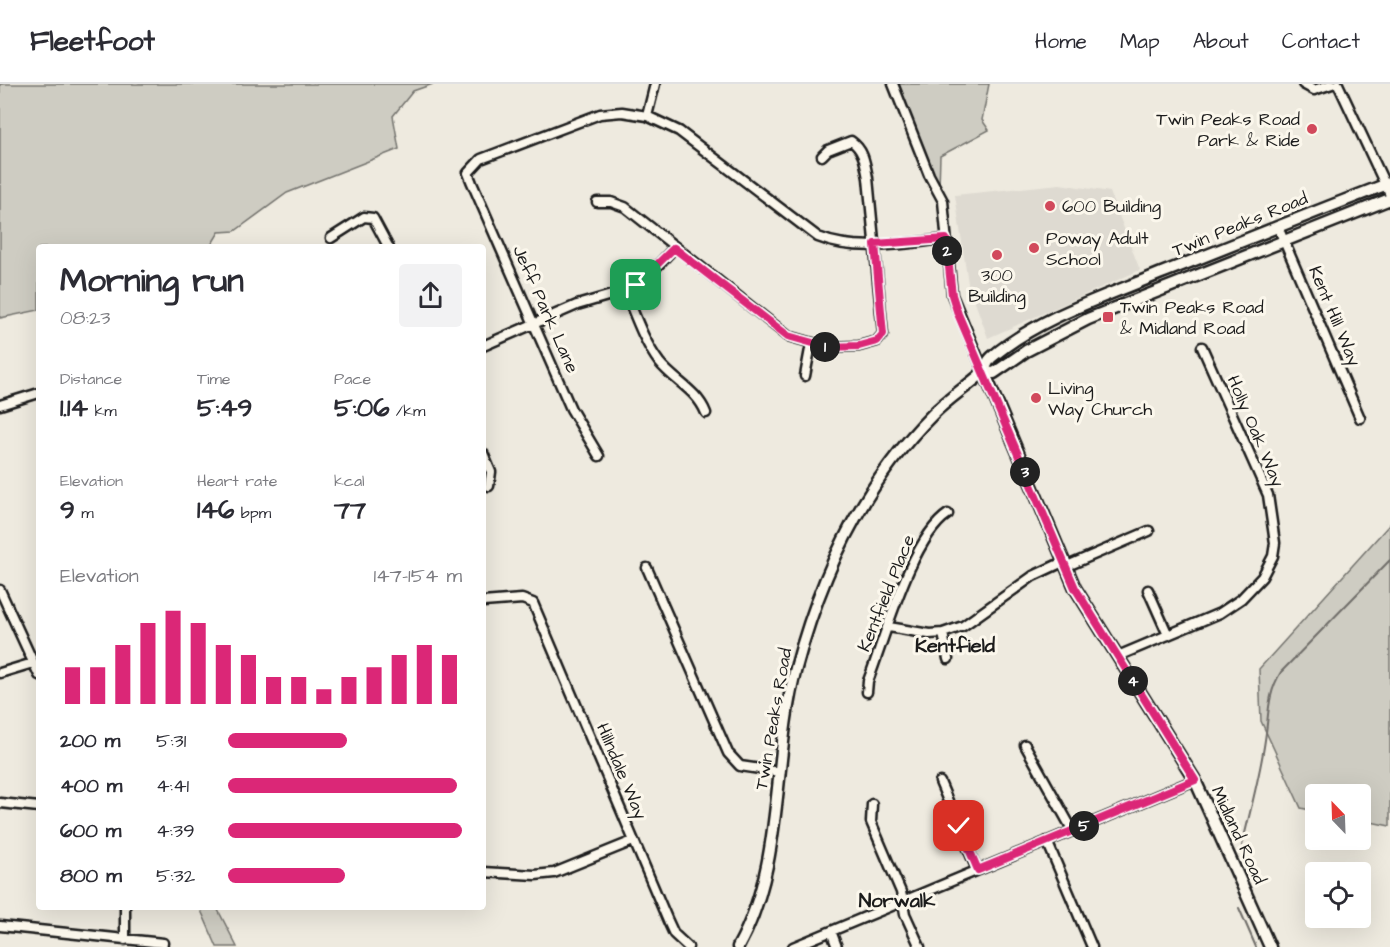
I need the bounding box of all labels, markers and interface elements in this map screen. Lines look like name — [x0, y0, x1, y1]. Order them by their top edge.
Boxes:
text: Fleetfoot — [30, 22, 155, 61]
text: Home — [1035, 27, 1087, 56]
text: Map — [1120, 27, 1160, 56]
text: About — [1193, 27, 1249, 56]
text: Contact — [1282, 27, 1360, 56]
place label: Twin Peaks Road Park & Ride — [1156, 107, 1300, 153]
marker: Twin Peaks Road Park & Ride — [1305, 122, 1319, 136]
street label: Twin Peaks Road — [1169, 186, 1311, 263]
place label: 600 Building — [1062, 194, 1161, 220]
marker: 600 Building — [1043, 199, 1057, 213]
place label: Poway Adult School — [1046, 226, 1149, 272]
pin: 2 — [932, 236, 962, 266]
text: 2 — [942, 240, 952, 262]
marker: Poway Adult School — [1027, 241, 1041, 255]
street label: Jeff Park Lane — [506, 242, 585, 377]
marker: 300 Building — [990, 248, 1004, 262]
text: Morning run — [60, 258, 244, 304]
pin — [610, 259, 661, 310]
street label: Kent Hill Way — [1301, 262, 1367, 371]
place label: 300 Building — [968, 263, 1026, 310]
button: share — [399, 264, 462, 327]
icon: arrive — [619, 268, 652, 301]
place label: Twin Peaks Road & Midland Road — [1120, 295, 1264, 341]
text: 08:23 — [60, 304, 111, 332]
marker: Twin Peaks Road & Midland Road — [1101, 310, 1115, 324]
pin: 1 — [810, 332, 840, 362]
text: 1 — [824, 336, 826, 358]
text: Distance — [60, 368, 122, 390]
text: Time — [197, 368, 231, 390]
text: Pace — [334, 368, 371, 390]
street label: Holly Oak Way — [1220, 371, 1290, 491]
place label: Living Way Church — [1048, 376, 1152, 423]
text: 1.14 — [60, 390, 88, 426]
text: 5:49 — [197, 390, 252, 426]
text: 5:06 — [334, 390, 389, 426]
marker: Living Way Church — [1029, 391, 1043, 405]
text: km — [88, 400, 117, 422]
text: /km — [389, 400, 425, 422]
pin: 3 — [1010, 457, 1040, 487]
text: 3 — [1021, 461, 1029, 483]
text: Elevation — [60, 470, 123, 492]
text: Heart rate — [197, 470, 277, 492]
text: kcal — [334, 470, 365, 492]
text: 9 — [60, 492, 75, 528]
text: 146 — [197, 492, 234, 528]
text: 77 — [334, 492, 366, 528]
text: m — [75, 502, 94, 524]
text: bpm — [234, 502, 271, 524]
street label: Kentfield Place — [852, 531, 921, 655]
text: Elevation — [60, 562, 139, 590]
text: 147–154 m — [373, 562, 462, 590]
district label: Kentfield — [915, 632, 996, 660]
street label: Twin Peaks Road — [749, 646, 798, 792]
pin: 4 — [1118, 666, 1148, 696]
text: 4 — [1128, 670, 1138, 692]
street label: Hillndale Way — [589, 719, 653, 824]
text: 200 m — [60, 727, 120, 755]
text: 5:31 — [156, 727, 186, 755]
text: 400 m — [60, 772, 122, 800]
text: 4:41 — [156, 772, 189, 800]
street label: Midland Road — [1205, 782, 1272, 888]
north arrow — [1305, 784, 1371, 850]
map controls — [1305, 784, 1371, 928]
pin — [933, 800, 984, 851]
icon: check — [942, 809, 975, 842]
pin: 5 — [1069, 811, 1099, 841]
text: 5 — [1078, 815, 1090, 837]
text: 600 m — [60, 817, 121, 845]
text: 4:39 — [156, 817, 195, 845]
text: 800 m — [60, 862, 122, 890]
text: 5:32 — [156, 862, 195, 890]
button: locate — [1305, 862, 1371, 928]
district label: Norwalk — [859, 887, 936, 915]

